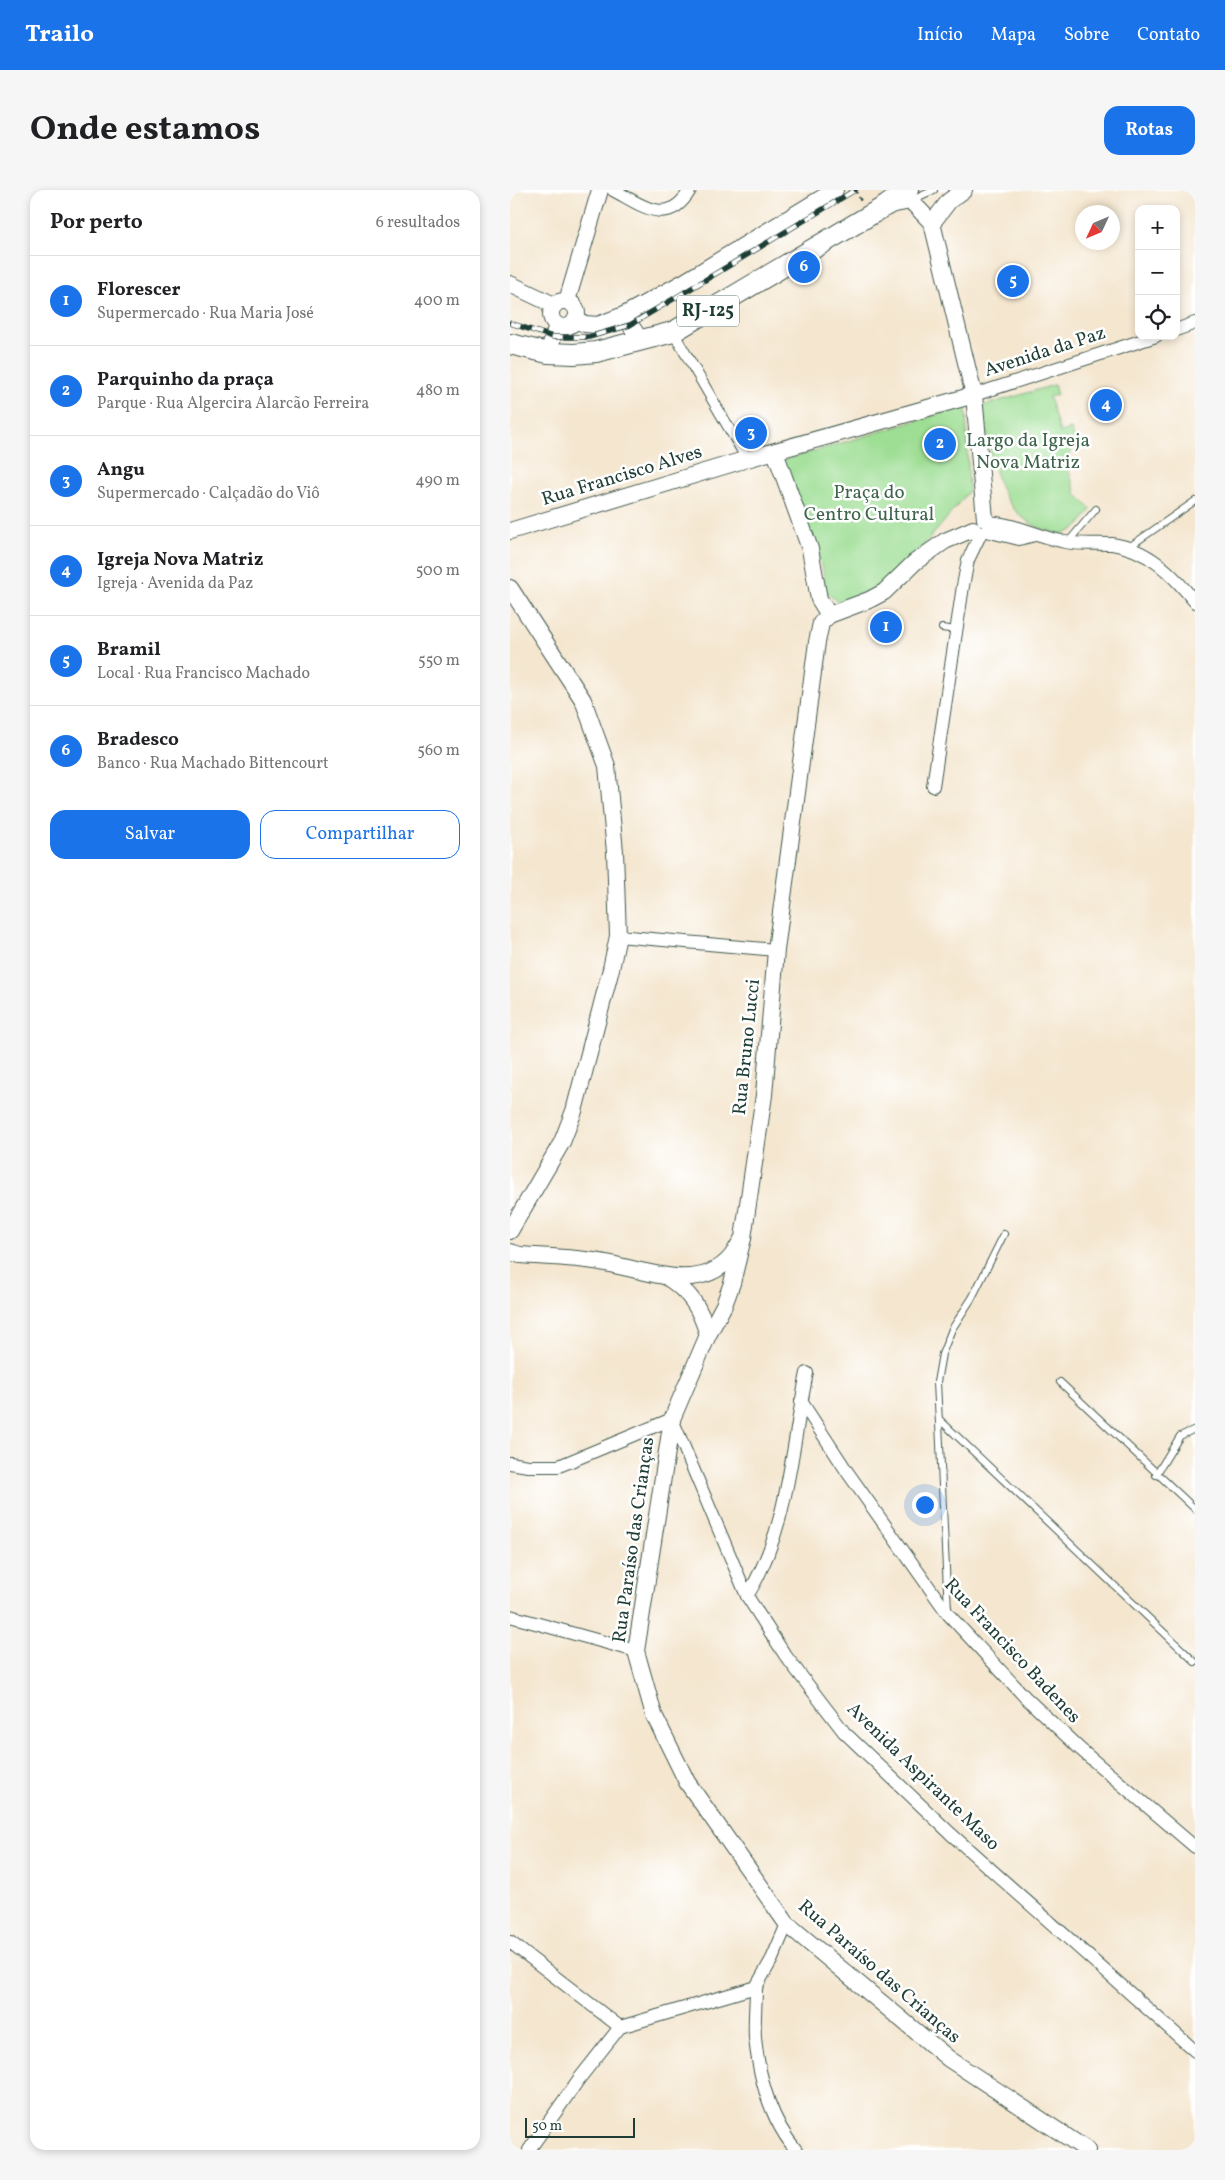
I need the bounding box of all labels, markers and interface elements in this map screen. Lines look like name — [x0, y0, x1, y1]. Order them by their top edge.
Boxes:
text: Trailo — [25, 18, 94, 52]
text: Início — [917, 23, 963, 48]
text: Mapa — [991, 23, 1036, 48]
text: Sobre — [1064, 23, 1109, 48]
text: Contato — [1137, 23, 1200, 48]
text: Onde estamos — [30, 106, 260, 154]
button: Rotas — [1104, 106, 1195, 155]
north arrow — [1075, 205, 1120, 250]
map controls — [1135, 205, 1180, 340]
button: + — [1135, 205, 1180, 250]
text: Por perto — [50, 208, 143, 237]
text: 6 resultados — [376, 212, 460, 234]
pin: 6 — [788, 248, 820, 286]
button: − — [1135, 250, 1180, 295]
pin: 5 — [997, 262, 1029, 300]
text: Florescer — [97, 277, 181, 303]
text: 1 — [63, 290, 69, 312]
text: 400 m — [414, 290, 460, 312]
road number: RJ-125 — [677, 295, 739, 326]
button: locate — [1135, 295, 1180, 340]
text: Supermercado · Rua Maria José — [97, 303, 314, 325]
street label: Avenida da Paz — [981, 320, 1109, 384]
text: Parquinho da praça — [97, 367, 274, 393]
text: 2 — [62, 380, 70, 402]
text: 480 m — [416, 380, 460, 402]
pin: 4 — [1090, 386, 1122, 424]
text: Parque · Rua Algercira Alarcão Ferreira — [97, 393, 369, 415]
pin: 3 — [735, 414, 767, 452]
pin: 2 — [924, 425, 956, 463]
park label: Largo da Igreja Nova Matriz — [966, 428, 1090, 476]
street label: Rua Francisco Alves — [539, 439, 705, 513]
text: Angu — [97, 457, 145, 483]
text: 3 — [62, 470, 70, 492]
text: 490 m — [415, 470, 460, 492]
park label: Praça do Centro Cultural — [804, 480, 935, 528]
text: Supermercado · Calçadão do Viô — [97, 483, 320, 505]
text: Igreja Nova Matriz — [97, 547, 263, 573]
text: 4 — [61, 560, 71, 582]
text: 500 m — [416, 560, 460, 582]
text: Igreja · Avenida da Paz — [97, 573, 253, 595]
pin: 1 — [870, 608, 902, 646]
text: Bramil — [97, 637, 161, 663]
text: 5 — [62, 650, 70, 672]
text: 550 m — [418, 650, 460, 672]
text: Local · Rua Francisco Machado — [97, 663, 310, 685]
text: Bradesco — [97, 727, 179, 753]
text: 6 — [62, 740, 70, 762]
text: 560 m — [417, 740, 460, 762]
text: Banco · Rua Machado Bittencourt — [97, 753, 329, 775]
button: Salvar — [50, 810, 250, 859]
button: Compartilhar — [260, 810, 460, 859]
street label: Rua Bruno Lucci — [727, 977, 767, 1116]
street label: Rua Paraíso das Crianças — [607, 1435, 661, 1645]
your location — [912, 1492, 938, 1518]
street label: Rua Francisco Badenes — [938, 1573, 1086, 1729]
street label: Avenida Aspirante Maso — [841, 1697, 1005, 1857]
street label: Rua Paraíso das Crianças — [792, 1894, 966, 2050]
scale bar — [525, 2115, 635, 2138]
text: 50 m — [532, 2117, 562, 2136]

